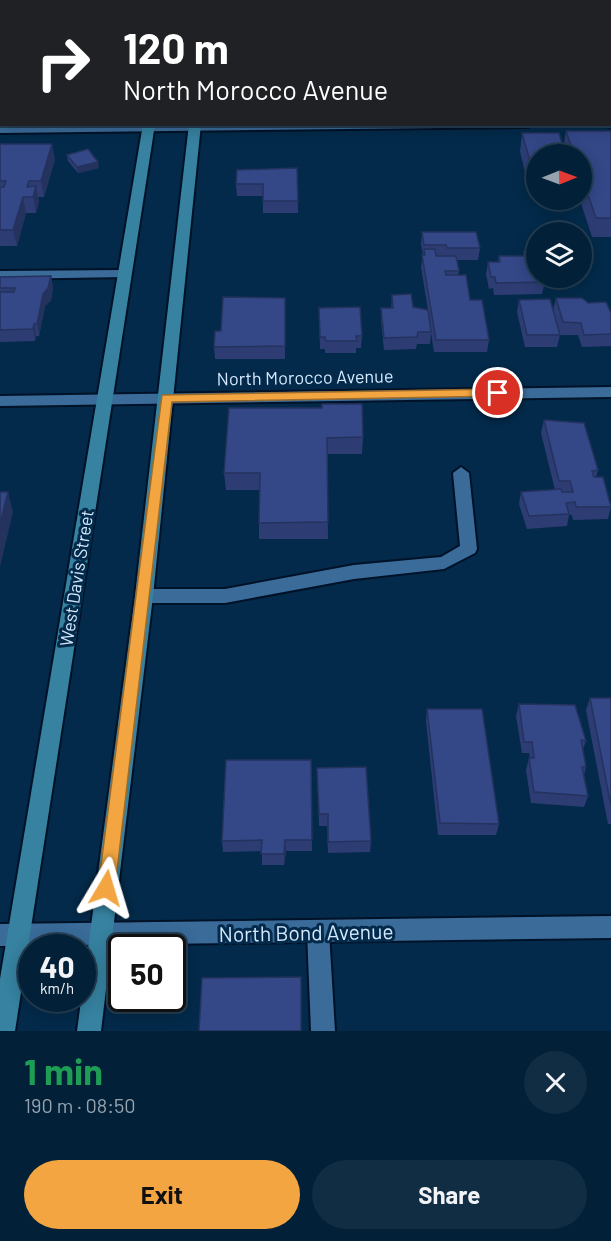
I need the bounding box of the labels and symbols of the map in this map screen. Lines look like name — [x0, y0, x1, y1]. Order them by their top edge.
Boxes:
north arrow — [526, 144, 592, 210]
street label: North Morocco Avenue — [216, 364, 394, 390]
pin — [472, 367, 523, 418]
street label: West Davis Street — [54, 508, 98, 648]
position arrow — [74, 856, 138, 920]
street label: North Bond Avenue — [218, 918, 394, 946]
speed limit sign: 50 — [108, 934, 186, 1012]

